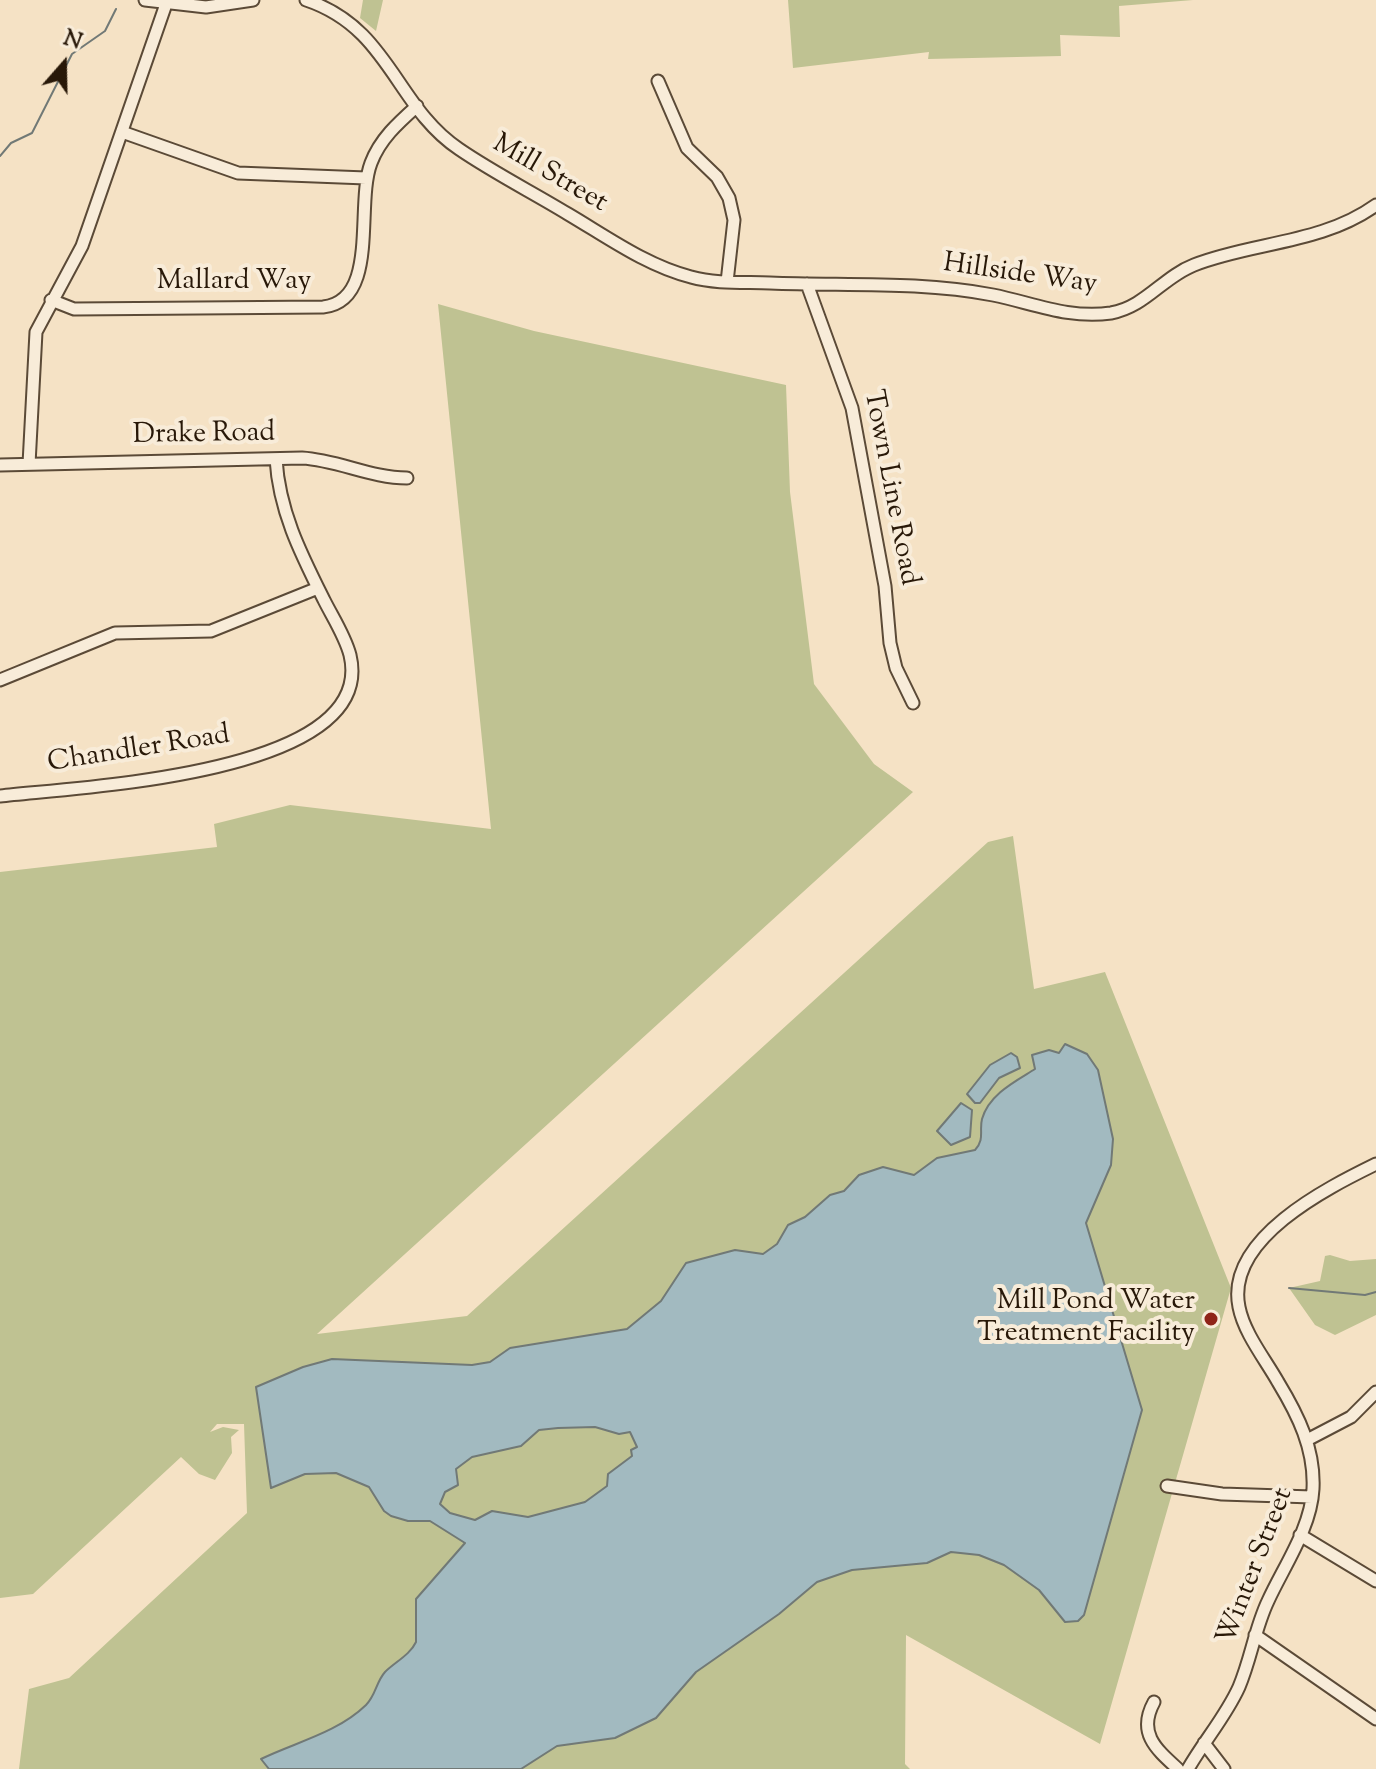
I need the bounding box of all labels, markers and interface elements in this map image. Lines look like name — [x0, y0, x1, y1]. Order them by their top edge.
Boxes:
text: N — [58, 23, 86, 59]
north arrow — [24, 24, 104, 104]
street label: Mill Street — [485, 129, 613, 221]
street label: Hillside Way — [941, 249, 1099, 303]
street label: Mallard Way — [157, 266, 311, 300]
street label: Town Line Road — [854, 387, 924, 589]
street label: Drake Road — [133, 418, 275, 454]
street label: Chandler Road — [45, 720, 233, 782]
place label: Mill Pond Water Treatment Facility — [977, 1286, 1195, 1352]
marker: Mill Pond Water Treatment Facility — [1202, 1310, 1220, 1328]
street label: Winter Street — [1212, 1484, 1302, 1650]

